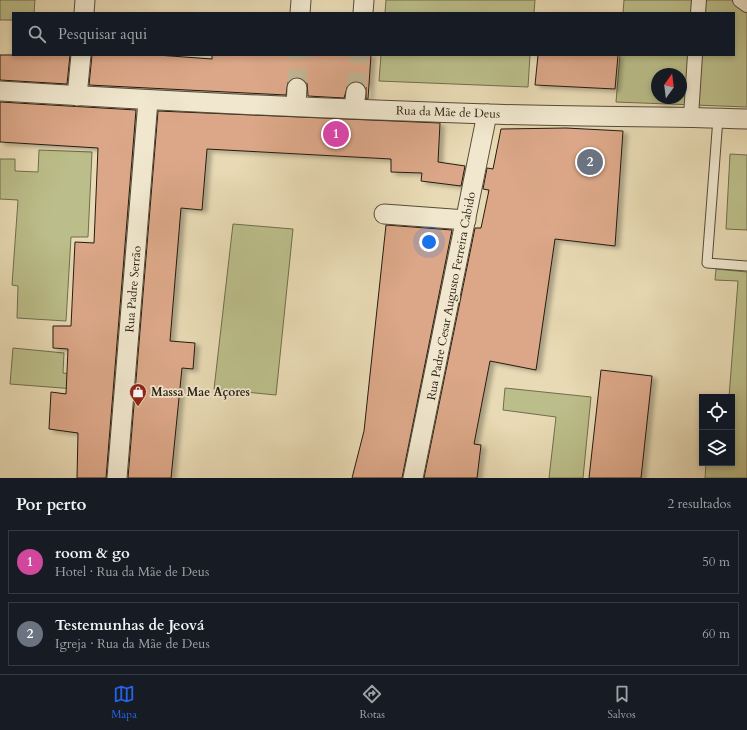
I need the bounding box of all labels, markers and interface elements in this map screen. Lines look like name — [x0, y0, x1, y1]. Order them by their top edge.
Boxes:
search box — [12, 12, 735, 56]
icon: search — [26, 23, 48, 45]
text: Pesquisar aqui — [58, 24, 147, 44]
north arrow — [651, 68, 687, 104]
street label: Rua da Mãe de Deus — [396, 102, 500, 122]
pin: 1 — [323, 119, 349, 149]
pin: 2 — [577, 147, 603, 177]
street label: Rua Padre Cesar Augusto Ferreira Cabido — [423, 190, 479, 402]
your location — [419, 232, 439, 252]
street label: Rua Padre Serrão — [121, 244, 145, 333]
shop icon: Massa Mae Açores — [128, 382, 148, 407]
place label: Massa Mae Açores — [151, 384, 250, 400]
map controls — [699, 394, 735, 466]
button: locate — [699, 394, 735, 430]
button: layers — [699, 430, 735, 466]
text: Por perto — [16, 493, 86, 516]
text: 2 resultados — [667, 495, 731, 513]
text: room & go — [55, 543, 130, 563]
text: 1 — [27, 553, 33, 571]
text: 50 m — [702, 553, 730, 571]
text: Hotel · Rua da Mãe de Deus — [55, 563, 209, 581]
text: Testemunhas de Jeová — [55, 615, 205, 635]
text: 2 — [27, 625, 33, 643]
text: 60 m — [702, 625, 730, 643]
text: Igreja · Rua da Mãe de Deus — [55, 635, 210, 653]
tab: Mapa — [111, 683, 137, 722]
tab: Rotas — [359, 683, 385, 722]
tab: Salvos — [607, 683, 636, 722]

